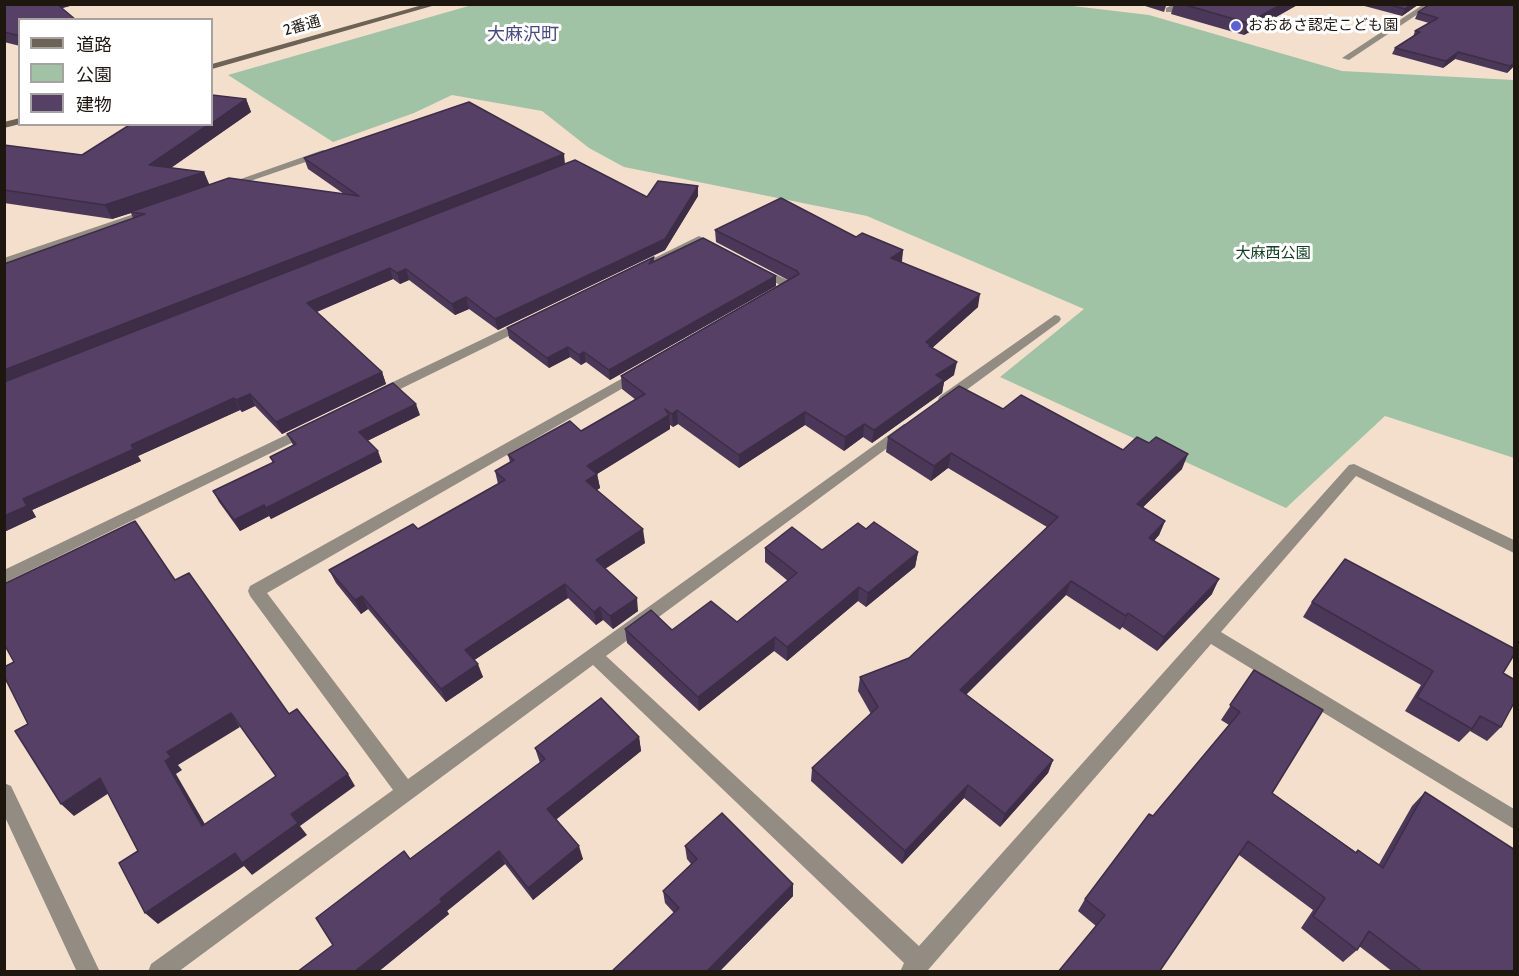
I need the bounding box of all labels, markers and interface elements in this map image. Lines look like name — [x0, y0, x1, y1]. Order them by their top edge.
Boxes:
street label: 2番通 — [281, 12, 323, 40]
place label: おおあさ認定こども園 — [1248, 17, 1398, 35]
legend — [18, 18, 213, 126]
marker: おおあさ認定こども園 — [1229, 19, 1243, 33]
district label: 大麻沢町 — [487, 24, 559, 46]
text: 道路 — [76, 34, 112, 56]
text: 公園 — [76, 64, 112, 86]
text: 建物 — [76, 94, 112, 116]
park label: 大麻西公園 — [1236, 245, 1310, 263]

